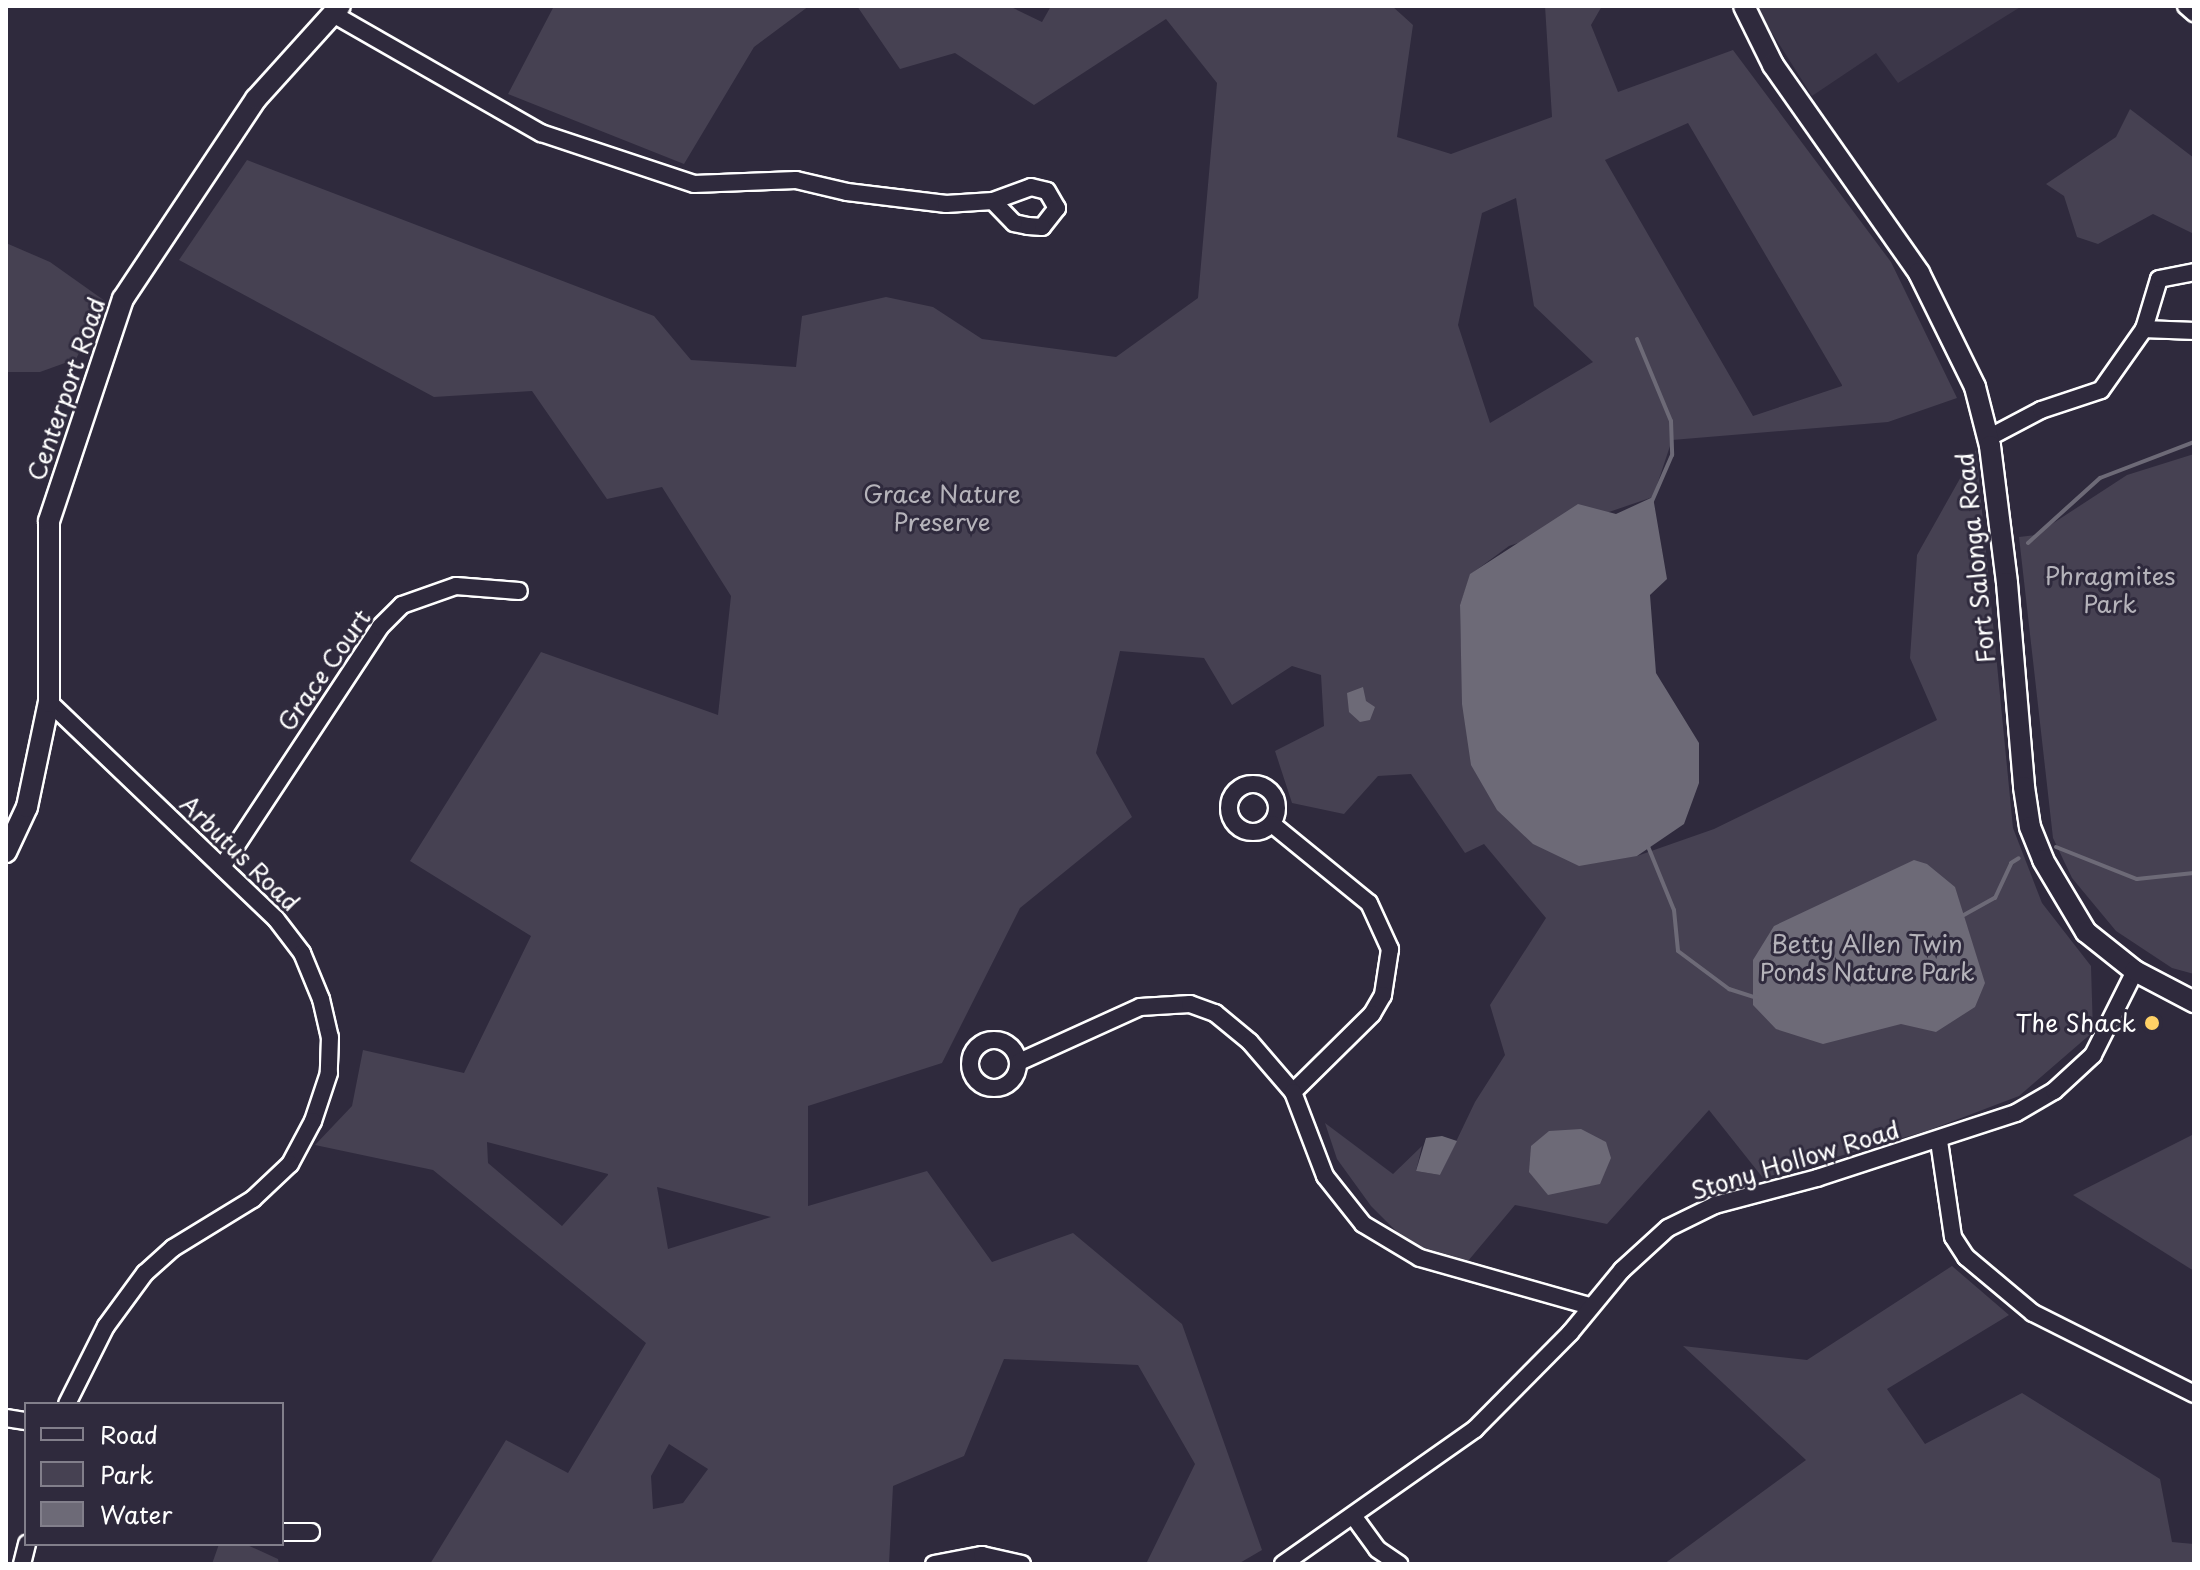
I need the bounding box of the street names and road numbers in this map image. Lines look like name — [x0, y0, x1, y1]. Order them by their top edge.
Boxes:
street label: Centerport Road — [21, 293, 111, 485]
street label: Fort Salonga Road — [1949, 450, 2001, 666]
street label: Grace Court — [271, 603, 377, 737]
street label: Arbutus Road — [174, 789, 306, 917]
street label: Stony Hollow Road — [1688, 1115, 1902, 1205]

